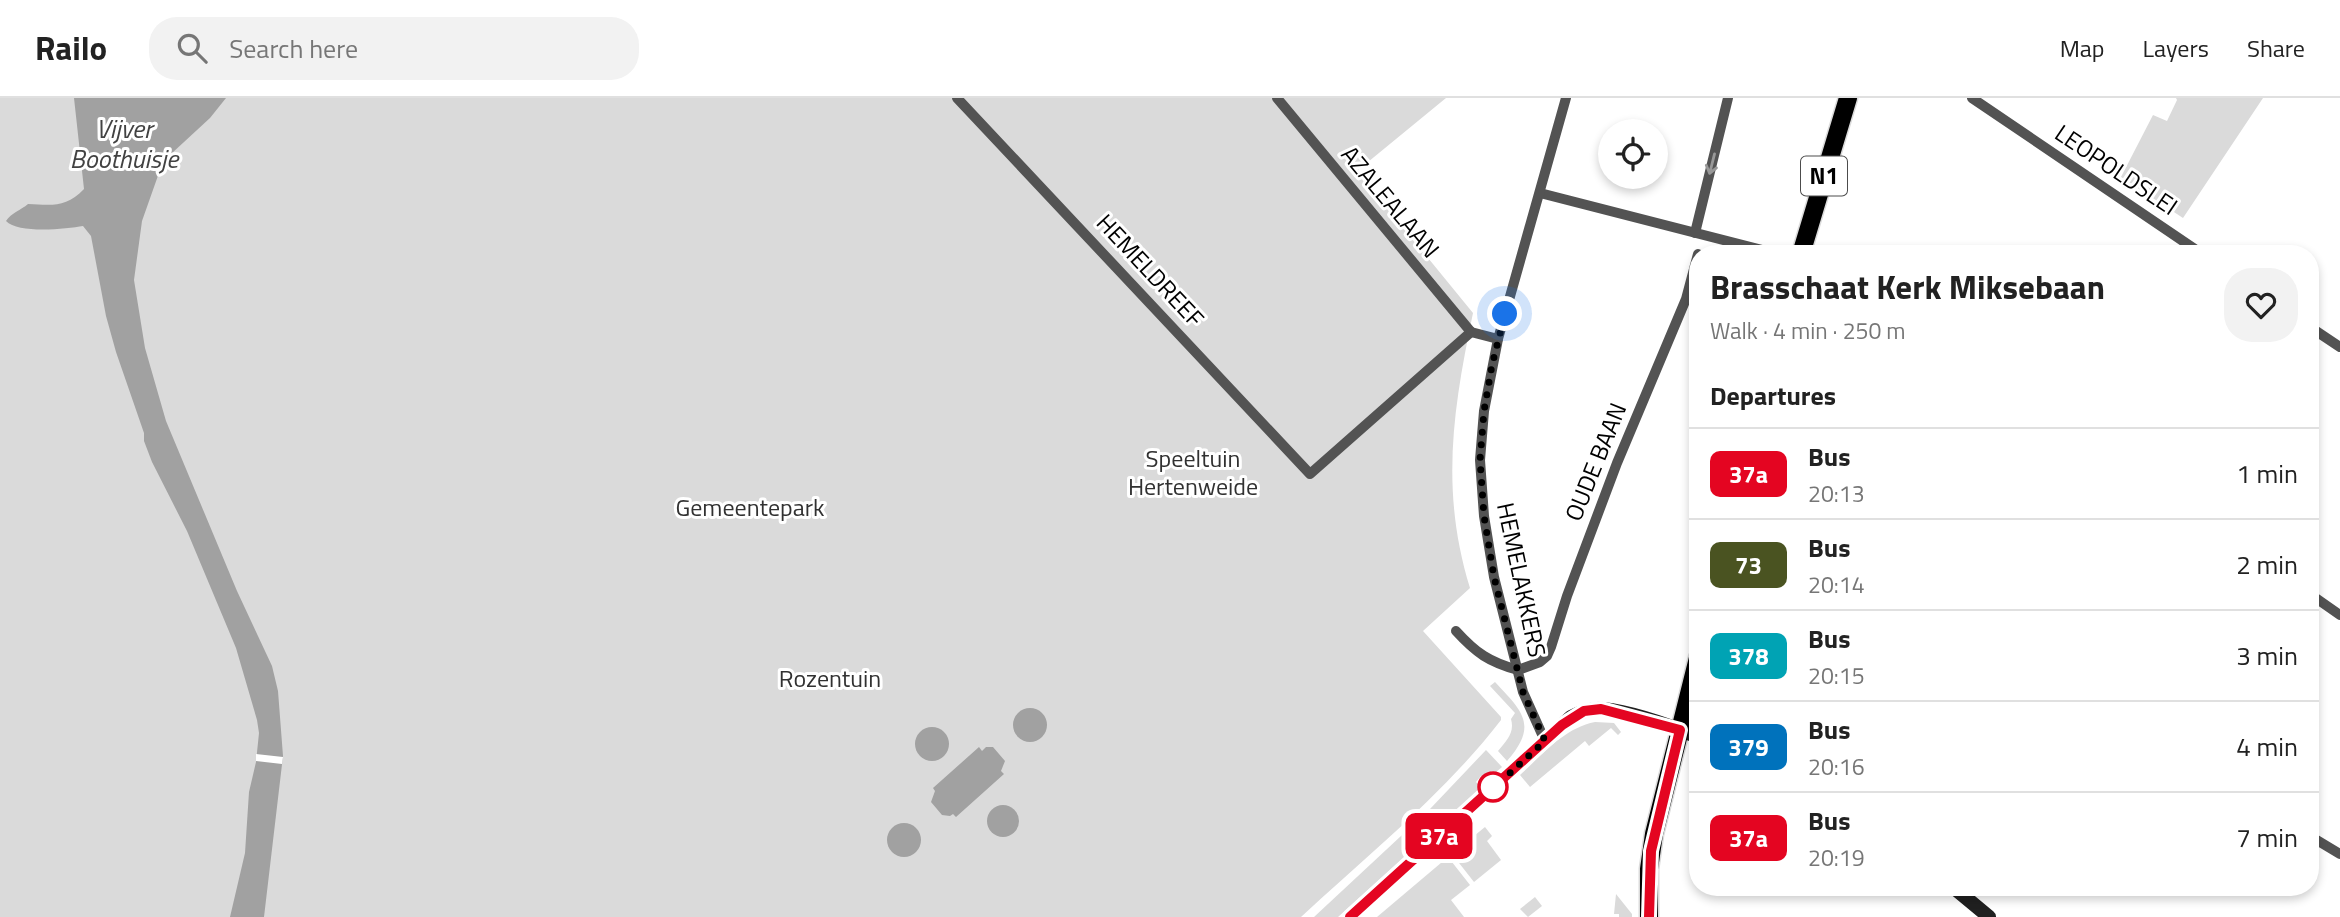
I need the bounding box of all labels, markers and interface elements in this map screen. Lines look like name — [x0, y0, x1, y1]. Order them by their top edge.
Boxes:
search box — [149, 17, 639, 80]
text: Railo — [35, 23, 107, 73]
icon: search — [173, 29, 211, 67]
text: Search here — [229, 29, 358, 68]
text: Map — [2060, 30, 2105, 66]
text: Layers — [2143, 30, 2209, 66]
text: Share — [2247, 30, 2305, 66]
water label: Vijver Boothuisje — [70, 109, 180, 178]
street label: LEOPOLDSLEI — [2048, 115, 2185, 224]
map controls — [1598, 119, 1668, 189]
button: locate — [1598, 119, 1668, 189]
street label: AZALEALAAN — [1333, 137, 1449, 265]
one-way arrow — [1705, 152, 1718, 175]
road number: N1 — [1801, 156, 1847, 195]
street label: HEMELDREEF — [1089, 205, 1213, 335]
text: Brasschaat Kerk Miksebaan — [1710, 262, 2105, 312]
button: heart — [2224, 268, 2298, 342]
your location — [1487, 296, 1522, 331]
text: Walk · 4 min · 250 m — [1710, 313, 1906, 348]
text: Departures — [1710, 376, 1836, 415]
street label: OUDE BAAN — [1555, 397, 1635, 526]
text: Bus — [1808, 437, 1850, 476]
park label: Speeltuin Hertenweide — [1128, 440, 1258, 504]
text: 1 min — [2236, 454, 2298, 493]
text: 37a — [1729, 456, 1768, 492]
text: 20:13 — [1808, 476, 1865, 511]
park label: Gemeentepark — [675, 489, 825, 525]
street label: HEMELAKKERS — [1488, 499, 1556, 660]
text: Bus — [1808, 528, 1850, 567]
text: 2 min — [2236, 545, 2298, 584]
text: 73 — [1735, 547, 1762, 583]
text: 20:14 — [1808, 567, 1865, 602]
text: Bus — [1808, 619, 1850, 658]
text: 3 min — [2236, 636, 2298, 675]
text: 378 — [1728, 638, 1769, 674]
text: 20:15 — [1808, 658, 1865, 693]
park label: Rozentuin — [779, 660, 881, 696]
text: Bus — [1808, 710, 1850, 749]
text: 4 min — [2236, 727, 2298, 766]
text: 379 — [1728, 729, 1769, 765]
text: 20:16 — [1808, 749, 1865, 784]
unlabelled marker — [1478, 772, 1508, 802]
text: Bus — [1808, 801, 1850, 840]
line badge: 37a — [1399, 813, 1479, 859]
text: 37a — [1419, 818, 1459, 854]
text: 7 min — [2236, 818, 2298, 857]
text: 37a — [1729, 820, 1768, 856]
text: 20:19 — [1808, 840, 1865, 875]

